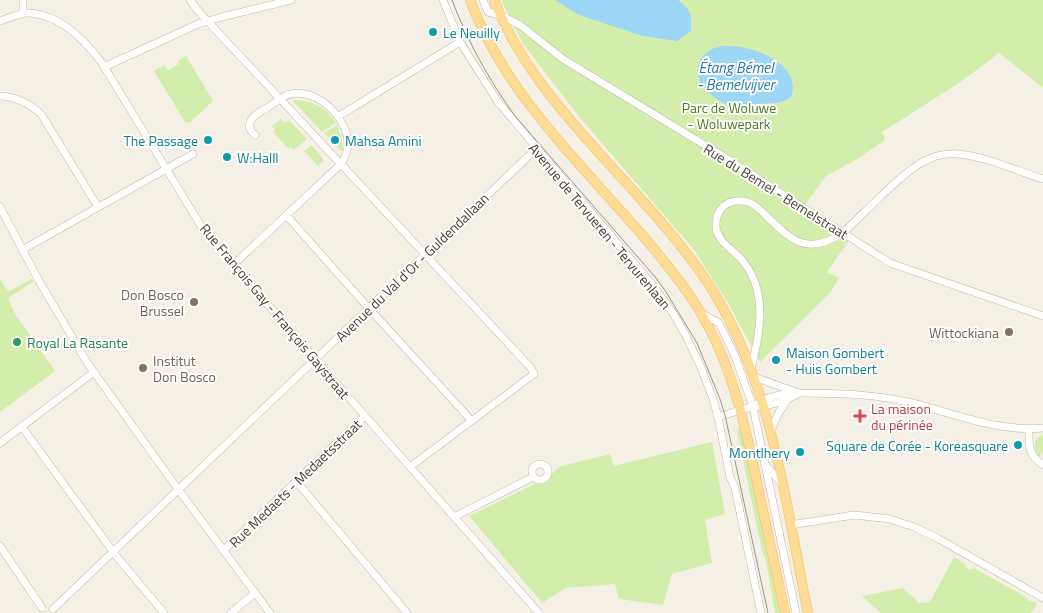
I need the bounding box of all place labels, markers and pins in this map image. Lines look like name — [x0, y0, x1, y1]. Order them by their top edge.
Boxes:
place label: Le Neuilly — [443, 22, 500, 43]
marker: Le Neuilly — [427, 26, 439, 38]
place label: The Passage — [123, 130, 198, 151]
place label: Mahsa Amini — [345, 130, 422, 151]
marker: The Passage — [202, 134, 214, 146]
marker: Mahsa Amini — [329, 134, 341, 146]
place label: W:Halll — [237, 147, 279, 168]
marker: W:Halll — [221, 151, 233, 163]
place label: Don Bosco Brussel — [121, 284, 184, 321]
marker: Don Bosco Brussel — [188, 296, 200, 308]
place label: Wittockiana — [929, 322, 999, 343]
marker: Wittockiana — [1003, 326, 1015, 338]
place label: Royal La Rasante — [27, 332, 128, 353]
marker: Royal La Rasante — [11, 336, 23, 348]
place label: Maison Gombert - Huis Gombert — [786, 342, 884, 379]
place label: Institut Don Bosco — [153, 350, 216, 387]
marker: Maison Gombert - Huis Gombert — [770, 354, 782, 366]
marker: Institut Don Bosco — [137, 362, 149, 374]
place label: La maison du périnée — [871, 398, 933, 435]
marker: La maison du périnée — [853, 409, 867, 423]
place label: Square de Corée - Koreasquare — [826, 435, 1008, 456]
marker: Square de Corée - Koreasquare — [1012, 439, 1024, 451]
place label: Montlhery — [729, 442, 790, 463]
marker: Montlhery — [794, 446, 806, 458]

